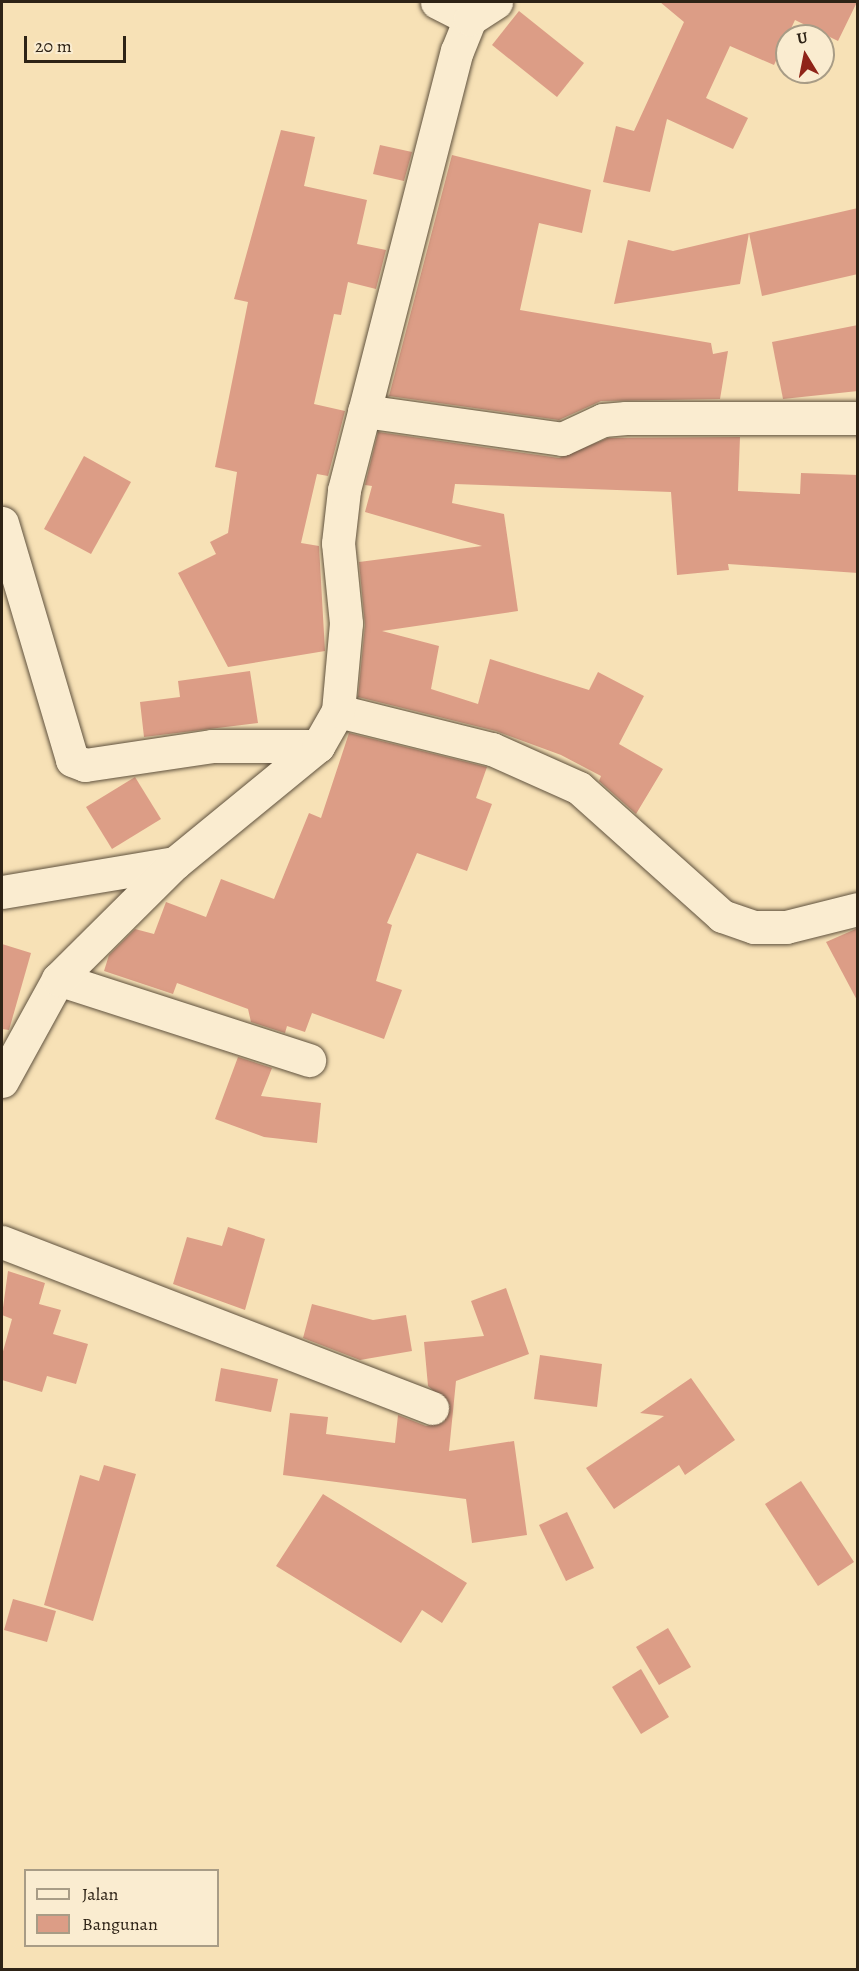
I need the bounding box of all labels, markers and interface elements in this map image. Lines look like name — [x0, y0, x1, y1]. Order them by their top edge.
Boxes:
scale bar — [27, 24, 129, 62]
north arrow — [775, 24, 835, 84]
text: U — [795, 26, 809, 50]
text: 20 m — [35, 34, 72, 58]
legend — [24, 1869, 219, 1947]
text: Jalan — [82, 1882, 118, 1906]
text: Bangunan — [82, 1912, 158, 1936]

